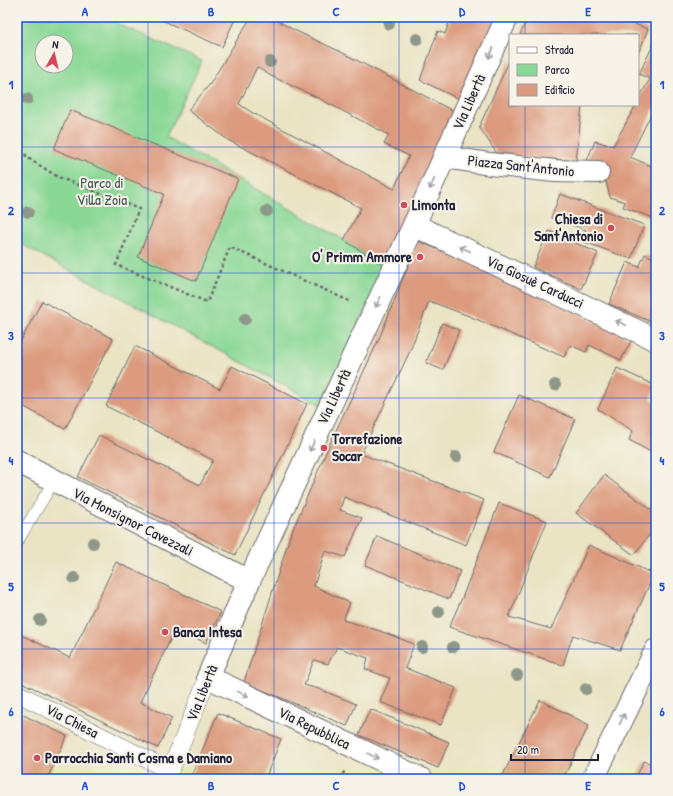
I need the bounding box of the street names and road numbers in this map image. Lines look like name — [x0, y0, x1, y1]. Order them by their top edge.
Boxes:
street label: Via Libertà — [447, 70, 490, 133]
street label: Piazza Sant'Antonio — [467, 149, 575, 182]
street label: Via Giosuè Carducci — [483, 250, 588, 313]
street label: Via Libertà — [312, 365, 356, 428]
street label: Via Monsignor Cavezzali — [69, 482, 197, 561]
street label: Via Libertà — [181, 661, 222, 724]
street label: Via Chiesa — [42, 698, 102, 743]
street label: Via Repubblica — [275, 701, 354, 754]

